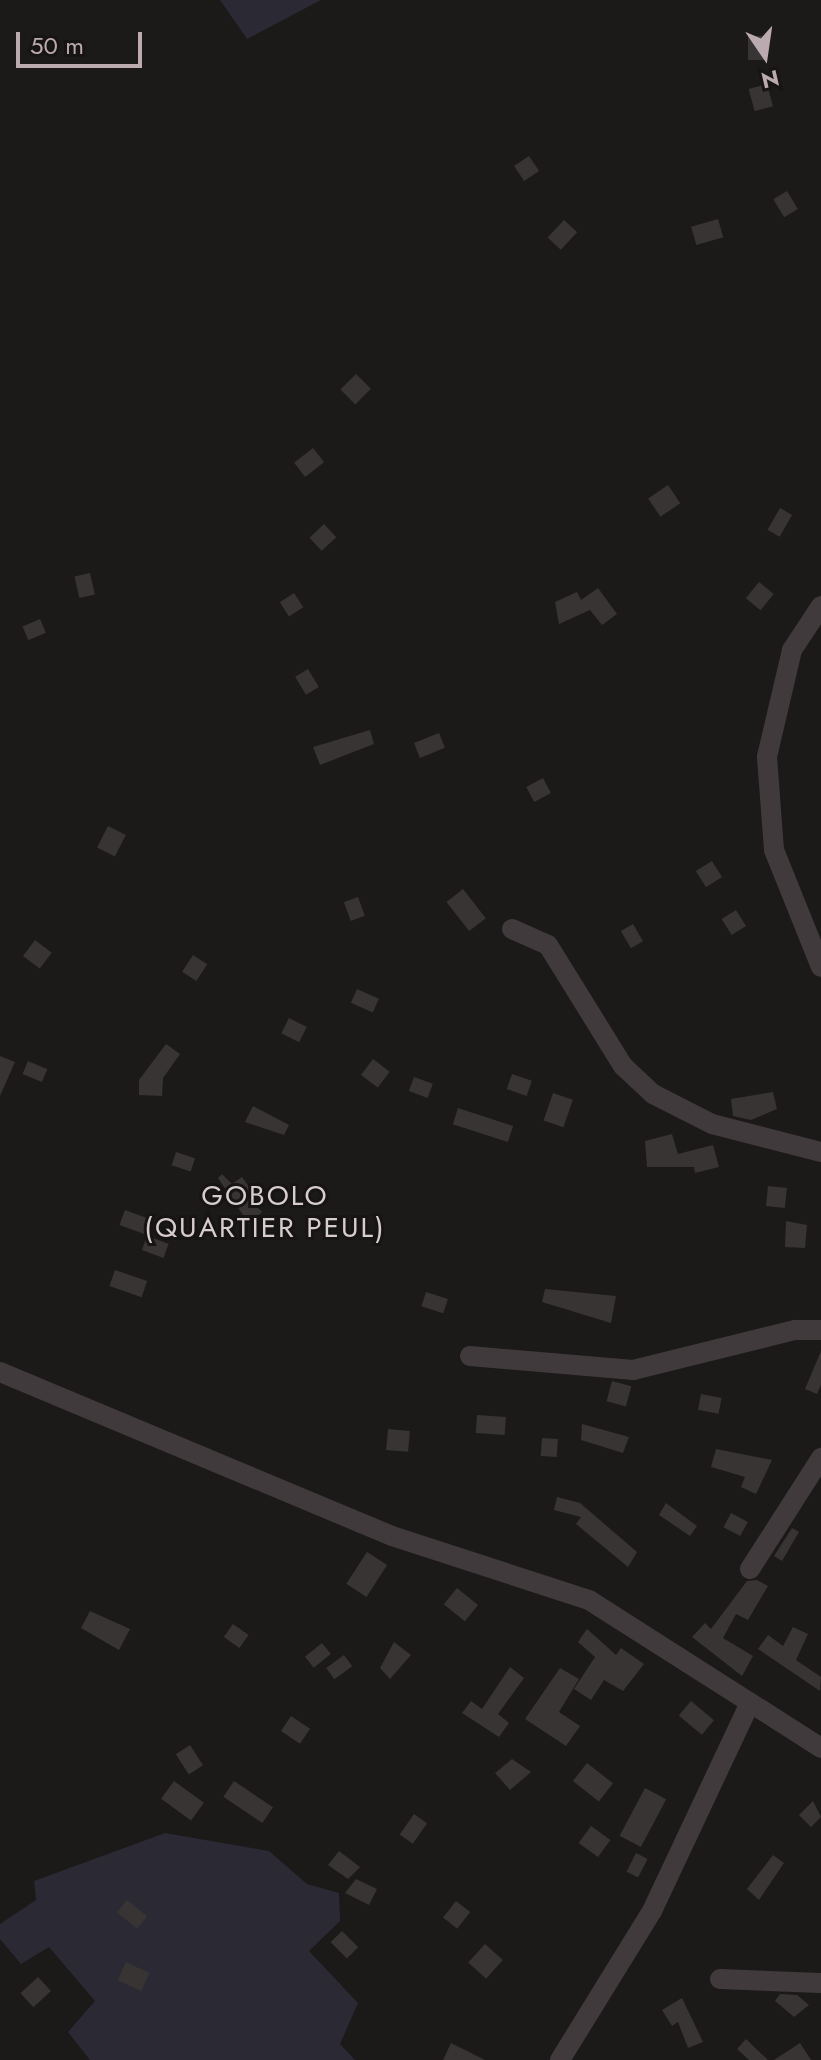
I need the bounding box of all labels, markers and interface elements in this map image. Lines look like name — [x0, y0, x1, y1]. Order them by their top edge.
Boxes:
scale bar — [20, 16, 146, 66]
north arrow — [725, 16, 805, 96]
text: 50 m — [30, 28, 84, 63]
text: N — [758, 62, 783, 97]
district label: GOBOLO (QUARTIER PEUL) — [144, 1179, 386, 1245]

